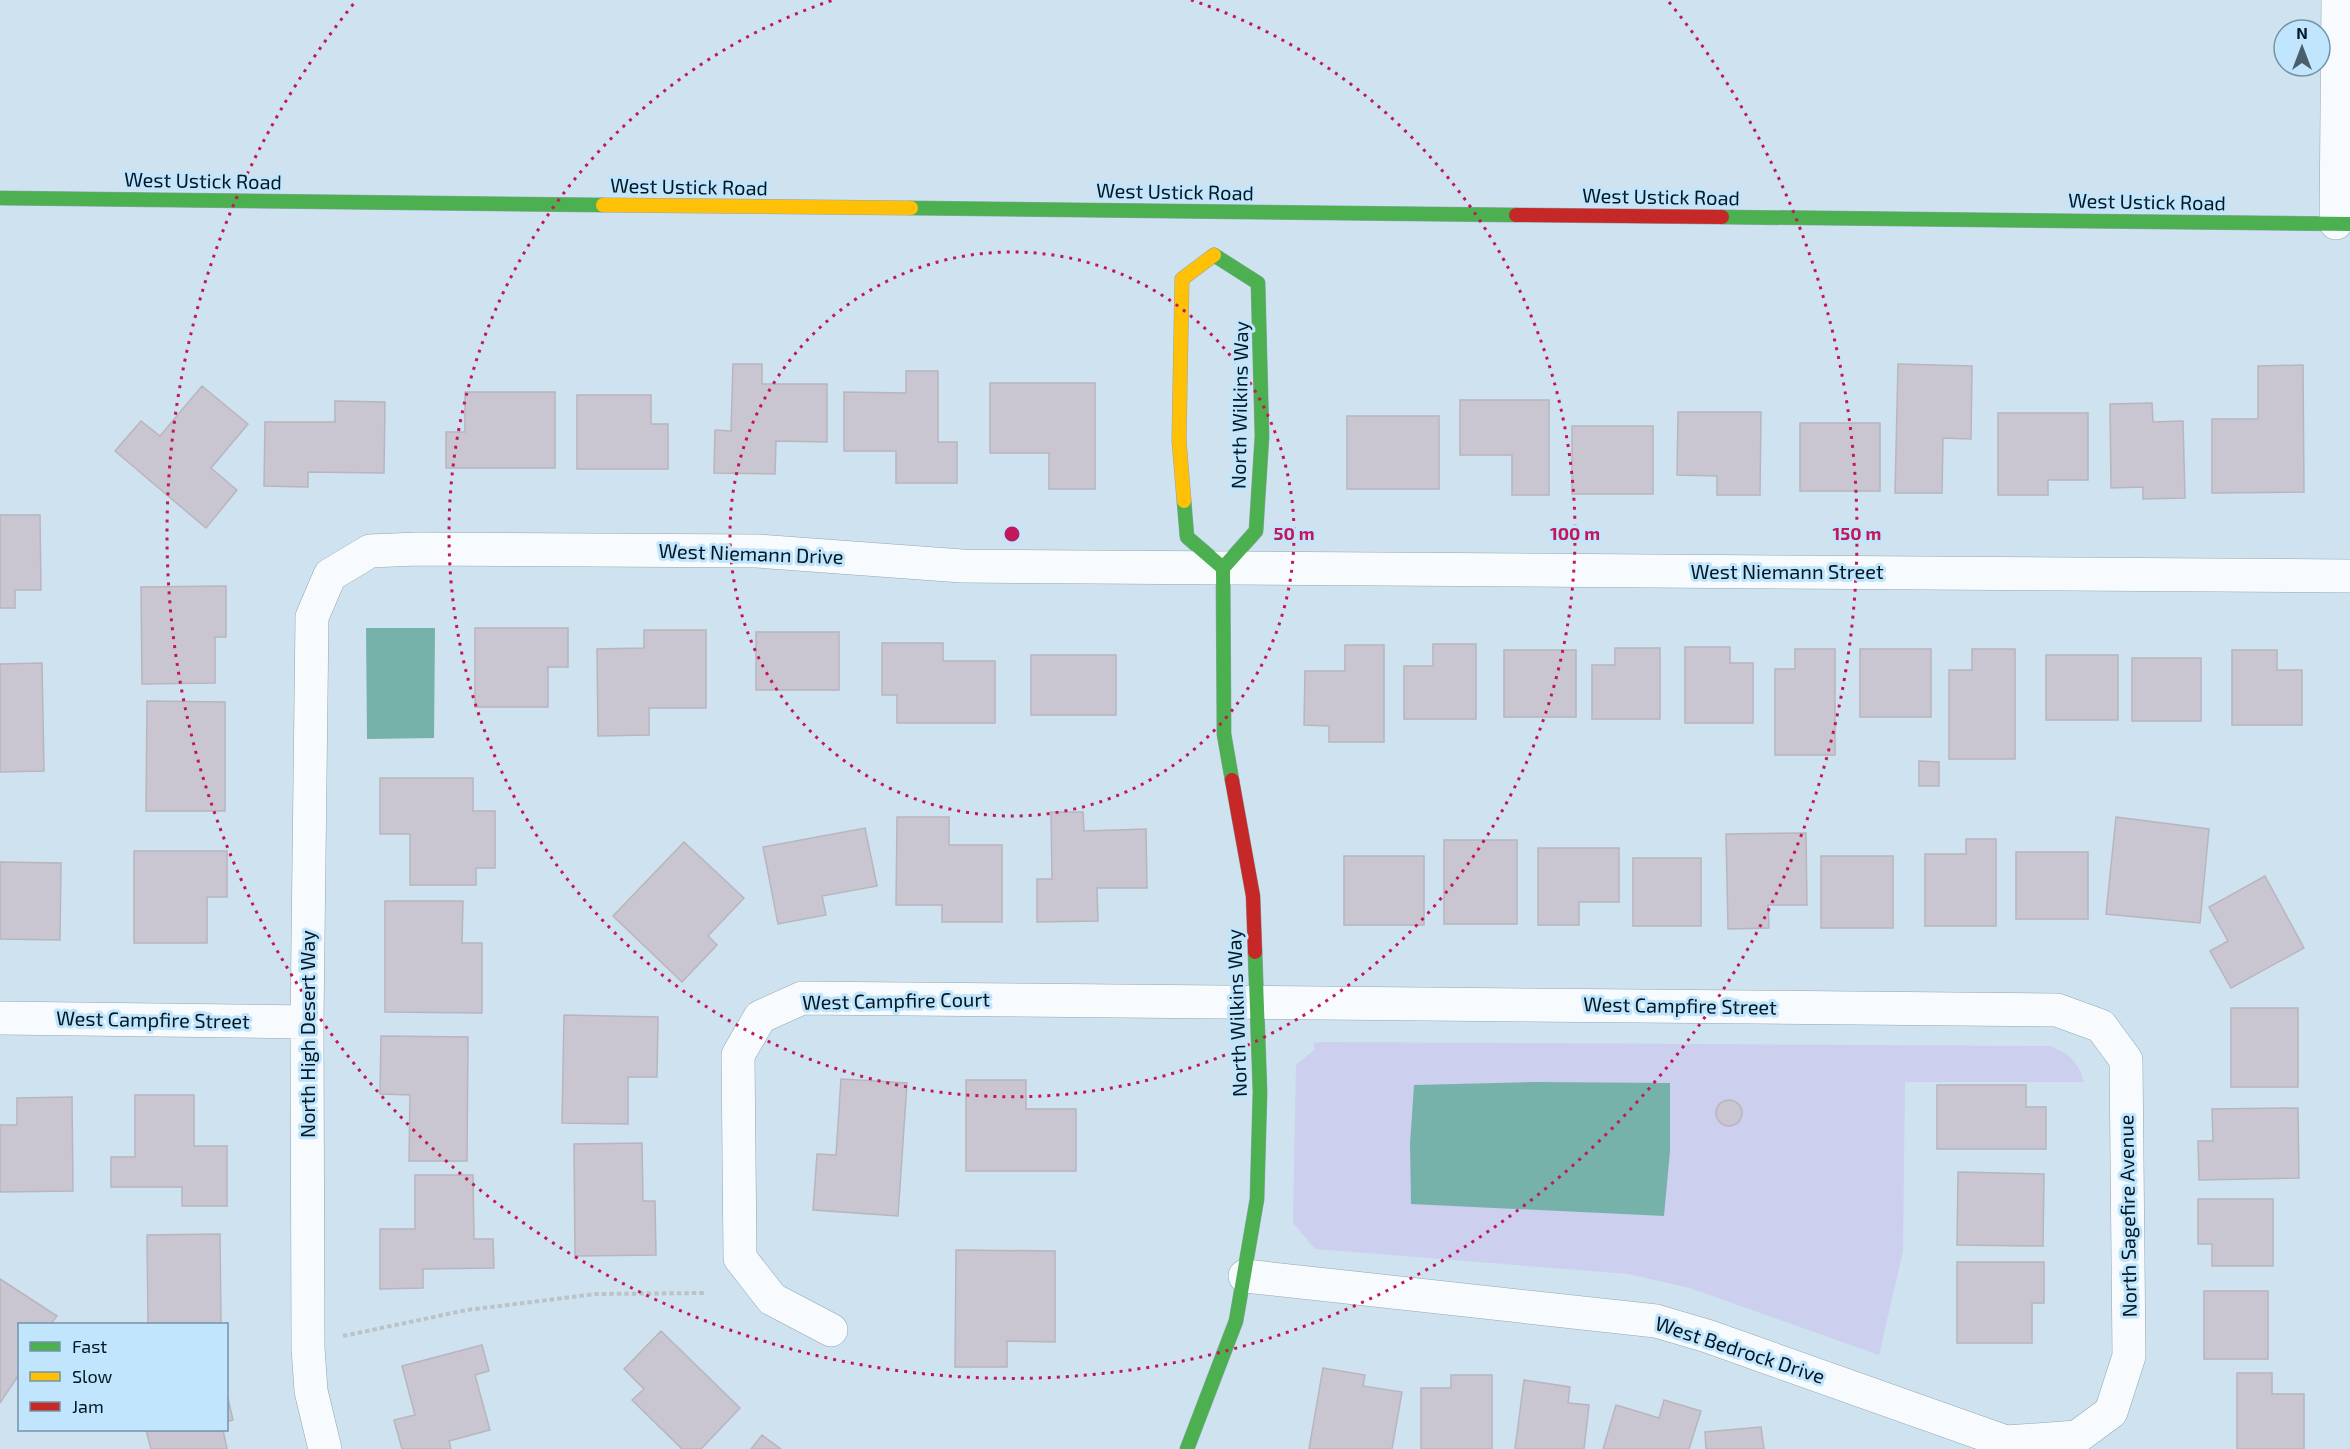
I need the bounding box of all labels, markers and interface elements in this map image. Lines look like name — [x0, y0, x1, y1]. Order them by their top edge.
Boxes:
north arrow — [2272, 18, 2332, 78]
text: N — [2296, 23, 2308, 42]
street label: West Ustick Road — [124, 167, 282, 193]
street label: West Ustick Road — [610, 173, 768, 199]
street label: West Ustick Road — [1096, 178, 1254, 204]
street label: West Ustick Road — [1582, 183, 1740, 209]
street label: West Ustick Road — [2068, 188, 2226, 214]
street label: North Wilkins Way — [1226, 320, 1252, 489]
text: 50 m — [1273, 522, 1315, 544]
text: 100 m — [1550, 522, 1600, 544]
text: 150 m — [1833, 522, 1881, 544]
centre of rings — [1002, 524, 1022, 544]
street label: West Niemann Drive — [658, 538, 844, 568]
street label: West Niemann Street — [1690, 559, 1884, 583]
street label: North Wilkins Way — [1221, 928, 1251, 1097]
street label: North High Desert Way — [295, 930, 319, 1138]
street label: West Campfire Court — [802, 986, 991, 1014]
street label: West Campfire Street — [1583, 991, 1777, 1019]
street label: West Campfire Street — [56, 1005, 250, 1033]
street label: North Sagefire Avenue — [2113, 1114, 2141, 1318]
street label: West Bedrock Drive — [1652, 1310, 1828, 1388]
legend — [18, 1323, 228, 1431]
text: Fast — [72, 1335, 107, 1357]
text: Slow — [72, 1365, 113, 1387]
text: Jam — [72, 1395, 104, 1417]

